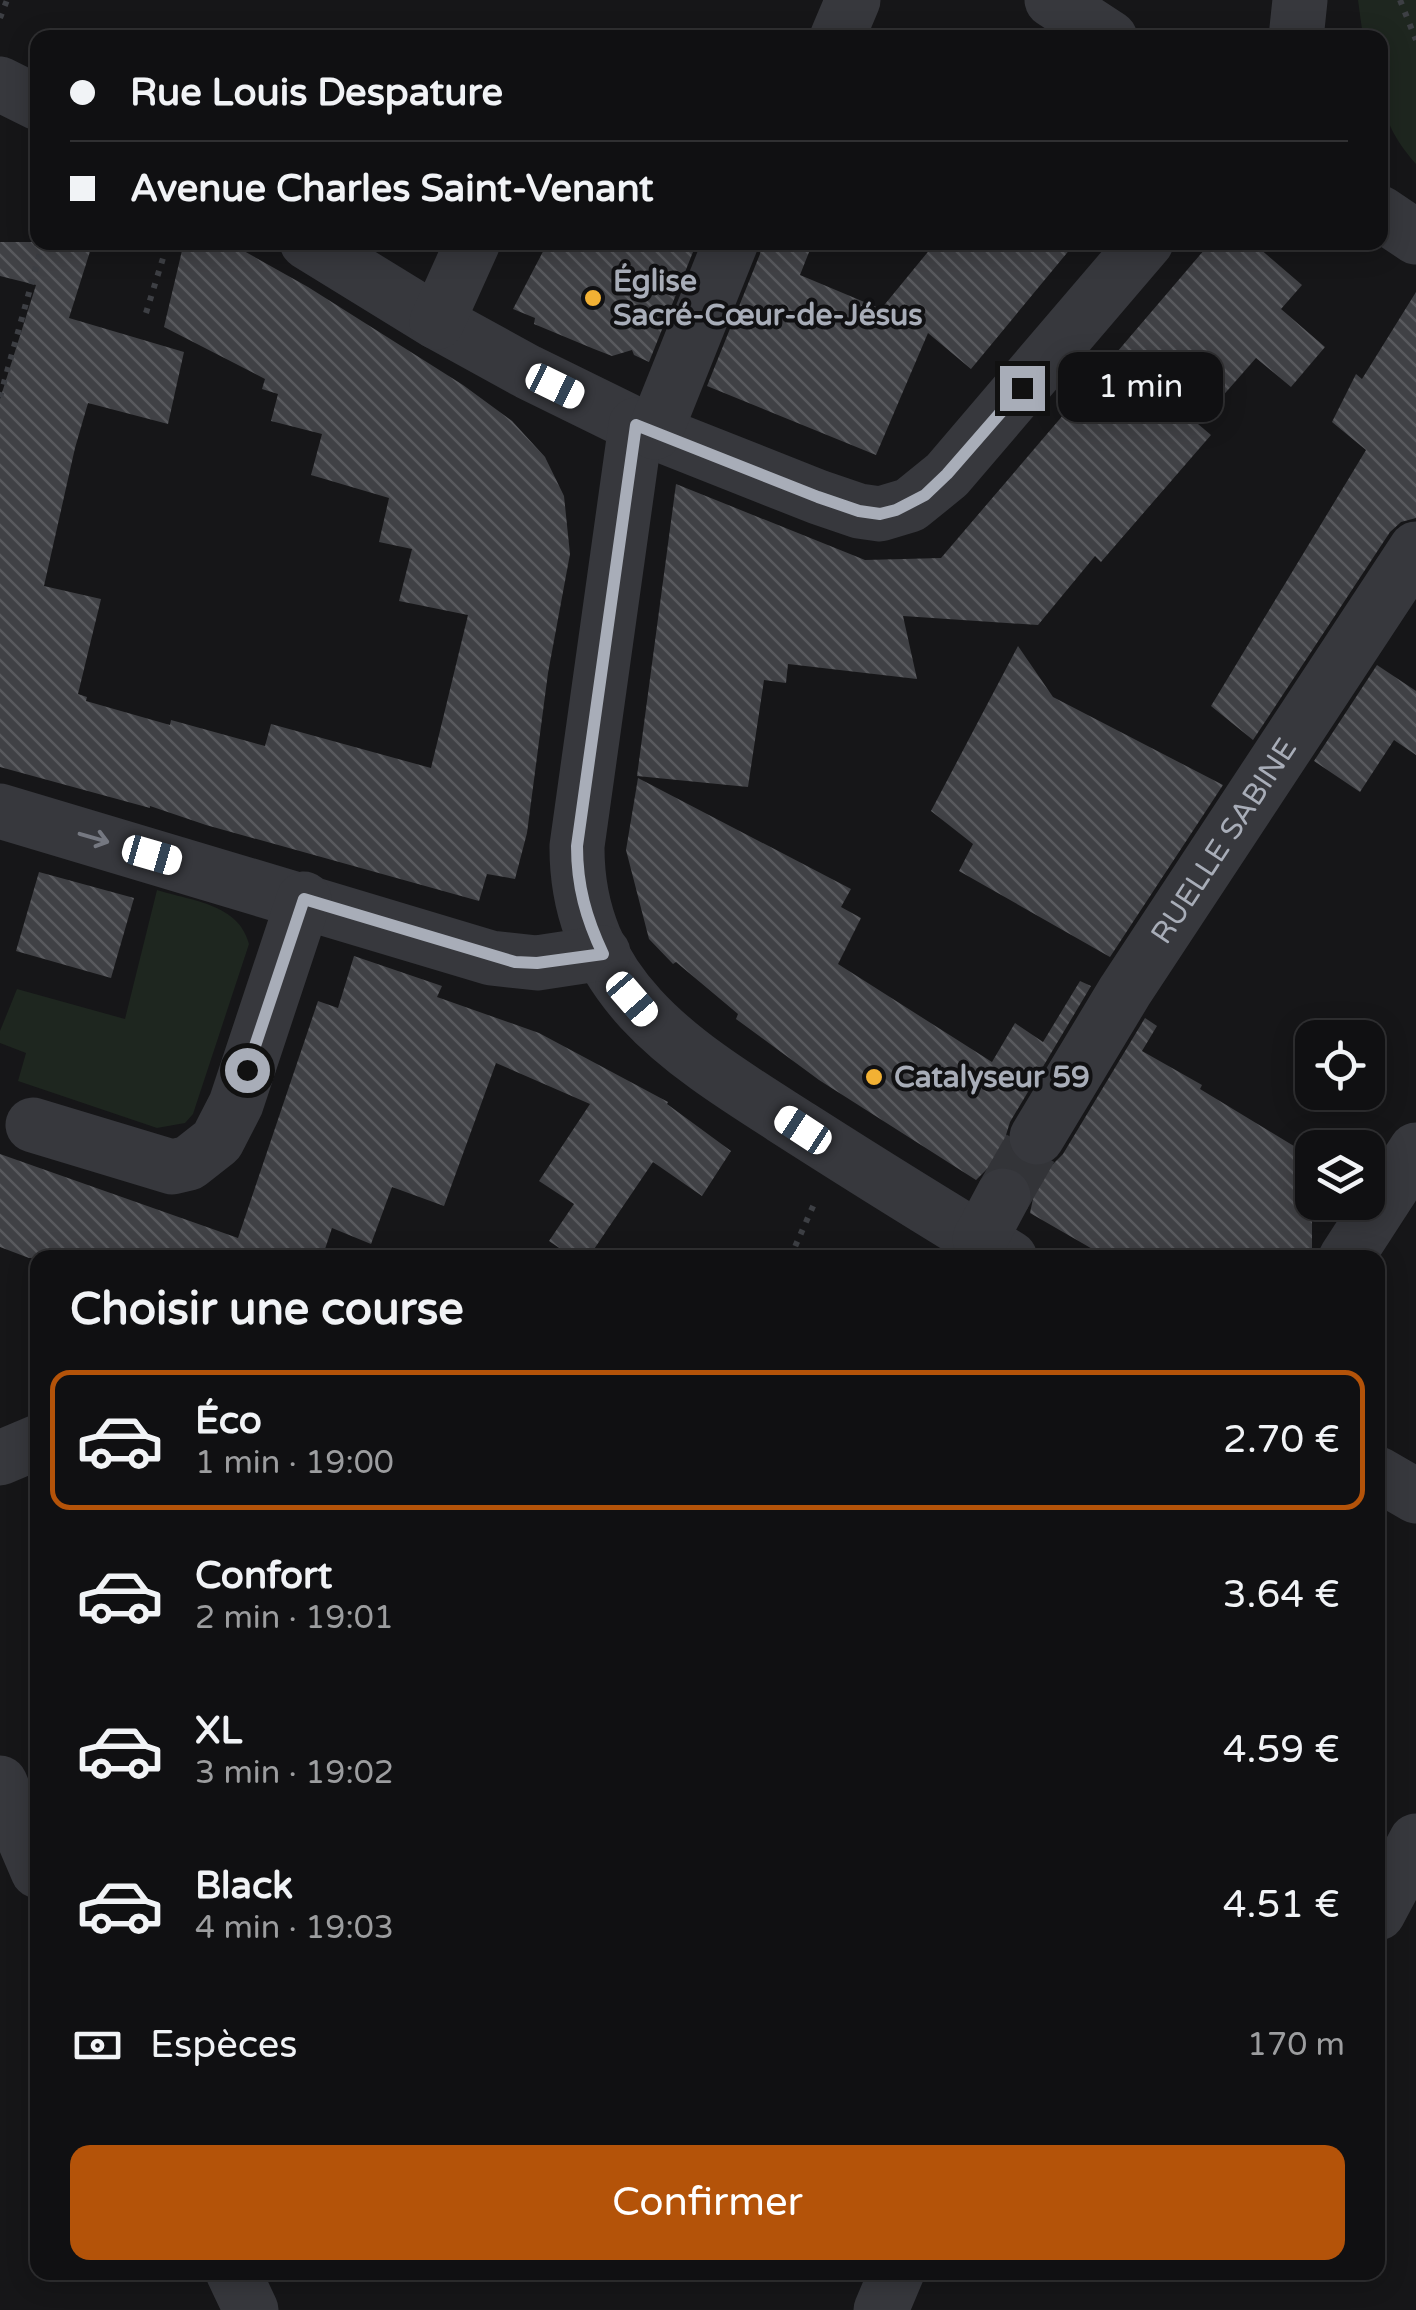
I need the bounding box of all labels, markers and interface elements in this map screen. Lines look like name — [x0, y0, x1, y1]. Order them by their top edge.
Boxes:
text: Rue Louis Despature — [130, 70, 503, 116]
text: Avenue Charles Saint-Venant — [130, 166, 654, 212]
place label: Église Sacré-Cœur-de-Jésus — [613, 262, 923, 334]
marker: Église Sacré-Cœur-de-Jésus — [582, 287, 604, 309]
callout: 1 min — [1057, 353, 1222, 423]
car — [521, 359, 589, 413]
route end — [1000, 366, 1045, 411]
text: 1 min — [1098, 368, 1183, 406]
street label: RUELLE SABINE — [1143, 732, 1305, 951]
one-way arrow — [77, 830, 109, 848]
car — [119, 832, 185, 878]
car — [601, 967, 663, 1031]
map controls — [1295, 1020, 1385, 1220]
button: locate — [1295, 1020, 1385, 1110]
route start — [225, 1048, 270, 1093]
place label: Catalyseur 59 — [894, 1059, 1090, 1096]
marker: Catalyseur 59 — [863, 1066, 885, 1088]
car — [770, 1101, 836, 1159]
button: layers — [1295, 1130, 1385, 1220]
text: Choisir une course — [70, 1283, 464, 1337]
icon: car — [75, 1395, 165, 1485]
text: Éco — [195, 1398, 262, 1444]
text: 2.70 € — [1223, 1417, 1340, 1463]
text: 1 min · 19:00 — [195, 1444, 394, 1482]
icon: car — [75, 1550, 165, 1640]
text: Confort — [195, 1553, 332, 1599]
text: 3.64 € — [1223, 1572, 1340, 1618]
text: 2 min · 19:01 — [195, 1599, 394, 1637]
icon: car — [75, 1705, 165, 1795]
text: XL — [195, 1708, 242, 1754]
text: 4.59 € — [1223, 1727, 1340, 1773]
text: 3 min · 19:02 — [195, 1754, 394, 1792]
icon: car — [75, 1860, 165, 1950]
text: Black — [195, 1863, 293, 1909]
text: 4.51 € — [1223, 1882, 1340, 1928]
text: 4 min · 19:03 — [195, 1909, 394, 1947]
icon: cash — [70, 2018, 125, 2073]
text: Espèces — [150, 2022, 298, 2068]
text: 170 m — [1247, 2026, 1345, 2064]
button: Confirmer — [70, 2145, 1345, 2260]

